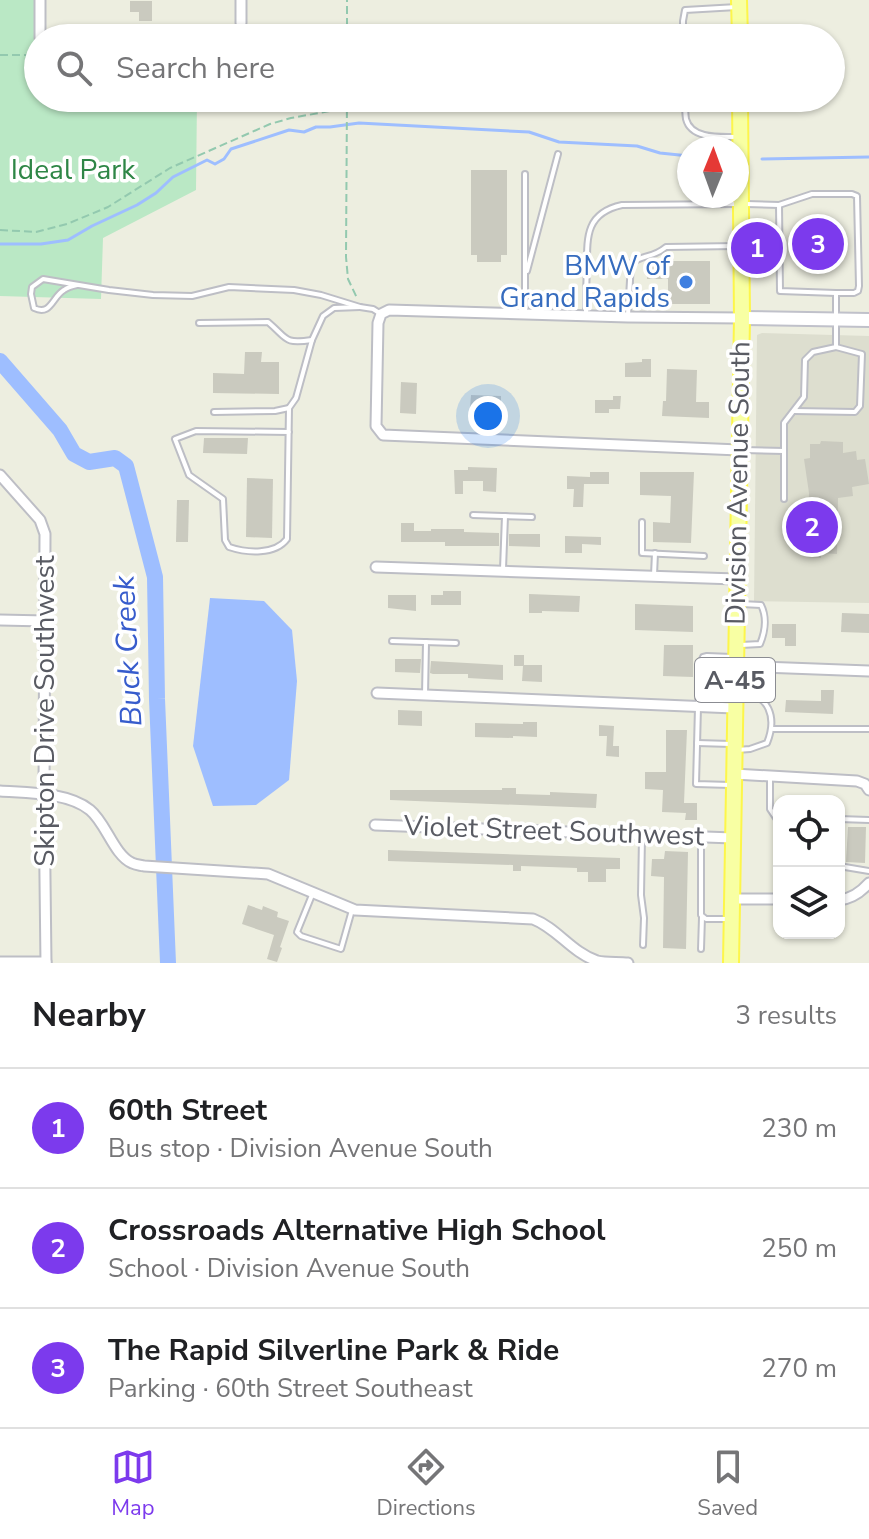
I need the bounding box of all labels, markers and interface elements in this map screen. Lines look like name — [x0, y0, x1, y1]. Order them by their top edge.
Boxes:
search box — [24, 24, 845, 112]
icon: search — [52, 46, 96, 90]
text: Search here — [116, 48, 275, 89]
north arrow — [677, 136, 749, 208]
park label: Ideal Park — [11, 151, 136, 189]
pin: 3 — [792, 214, 844, 274]
pin: 1 — [731, 218, 783, 278]
place label: BMW of Grand Rapids — [499, 247, 671, 317]
marker: BMW of Grand Rapids — [677, 273, 695, 291]
street label: Division Avenue South — [717, 341, 759, 625]
your location — [468, 396, 508, 436]
pin: 2 — [786, 497, 838, 557]
street label: Skipton Drive Southwest — [26, 555, 64, 867]
water label: Buck Creek — [104, 573, 152, 728]
road number: A-45 — [695, 658, 775, 702]
map controls — [773, 795, 845, 939]
button: locate — [773, 795, 845, 867]
street label: Violet Street Southwest — [402, 807, 705, 855]
button: layers — [773, 867, 845, 939]
text: Nearby — [32, 992, 146, 1038]
text: 3 results — [736, 998, 837, 1033]
text: 60th Street — [108, 1090, 267, 1131]
text: 1 — [50, 1111, 66, 1146]
text: 230 m — [761, 1111, 837, 1146]
text: Bus stop · Division Avenue South — [108, 1131, 493, 1166]
text: Crossroads Alternative High School — [108, 1210, 606, 1251]
text: 2 — [50, 1231, 66, 1266]
text: 250 m — [761, 1231, 837, 1266]
text: School · Division Avenue South — [108, 1251, 470, 1286]
text: The Rapid Silverline Park & Ride — [108, 1330, 559, 1371]
text: 3 — [50, 1351, 66, 1386]
text: 270 m — [761, 1351, 837, 1386]
text: Parking · 60th Street Southeast — [108, 1371, 473, 1406]
tab: Map — [111, 1445, 155, 1523]
tab: Directions — [377, 1445, 476, 1523]
tab: Saved — [697, 1445, 758, 1523]

